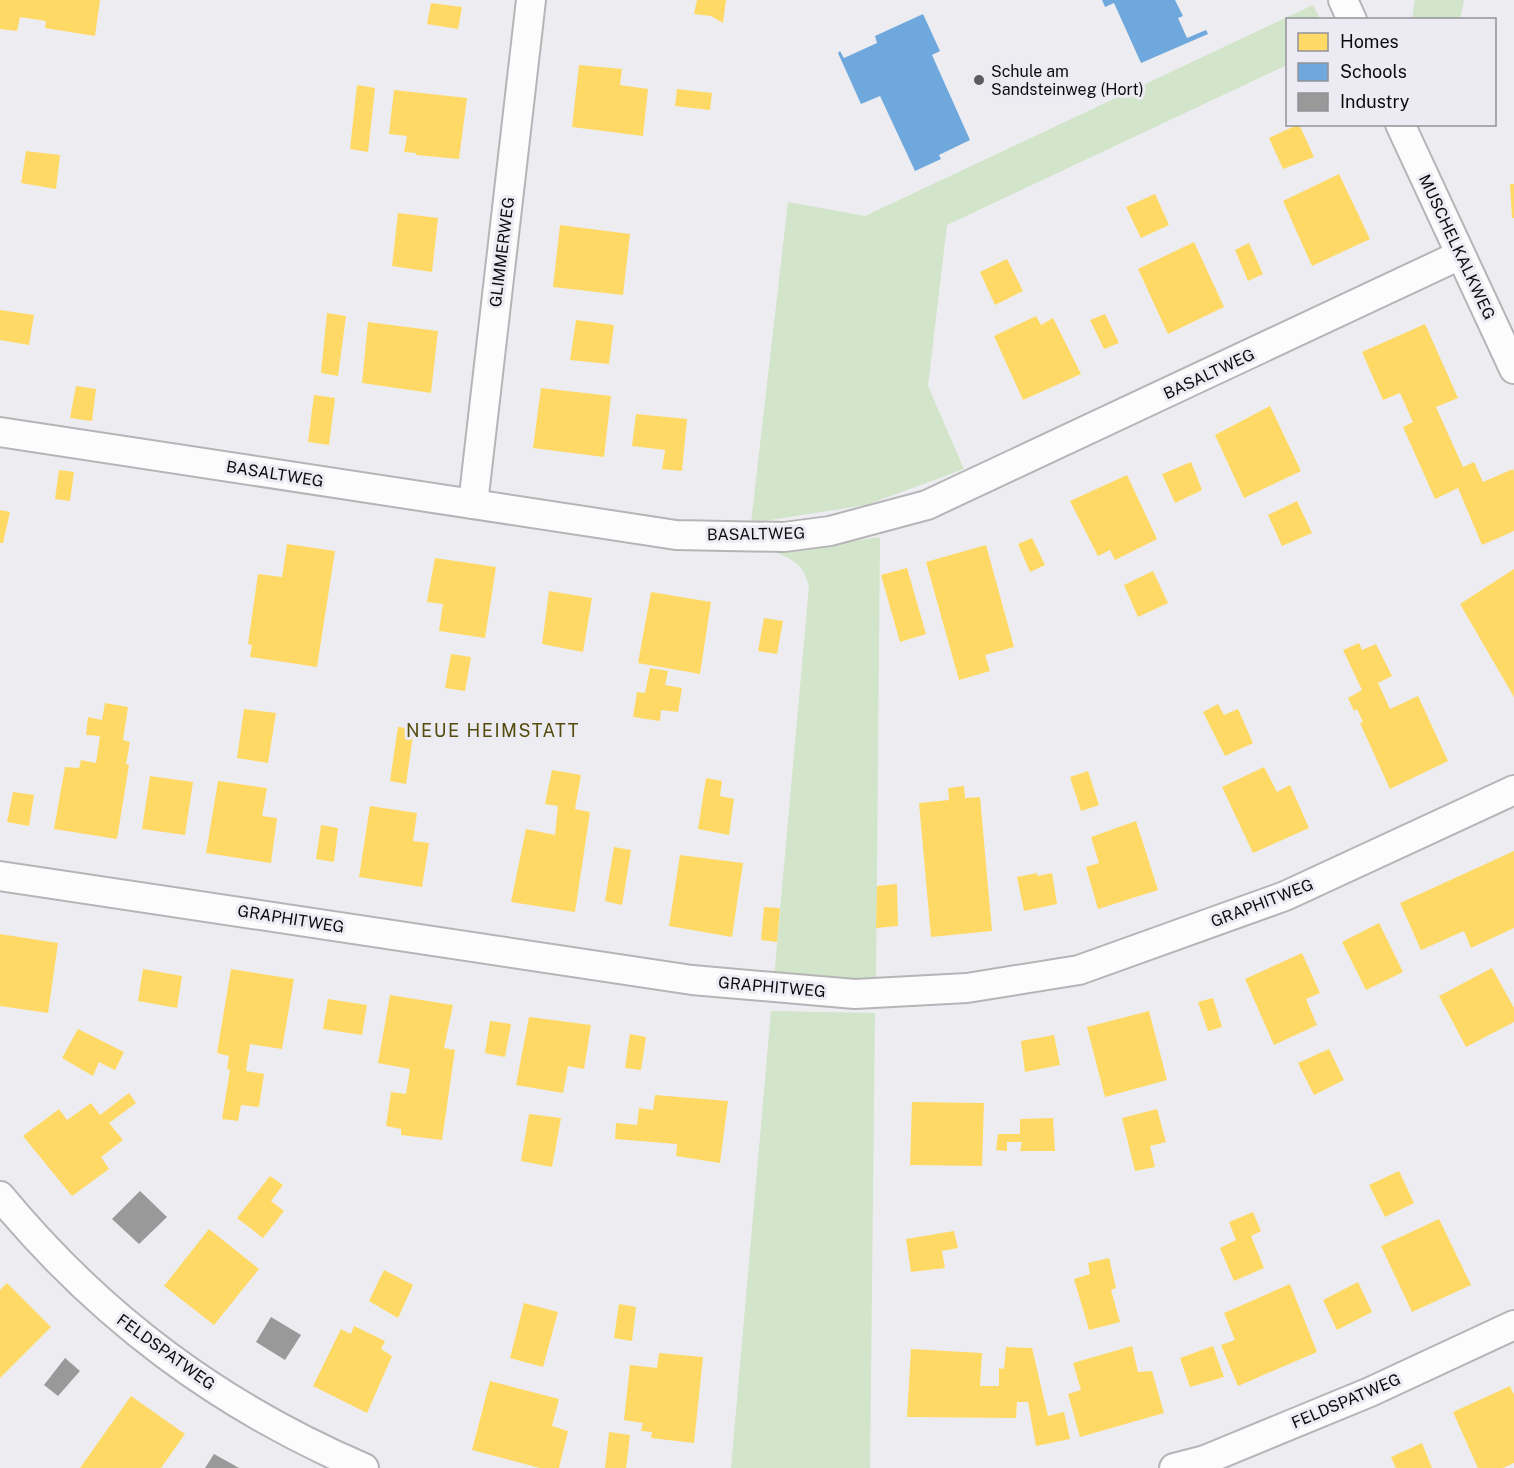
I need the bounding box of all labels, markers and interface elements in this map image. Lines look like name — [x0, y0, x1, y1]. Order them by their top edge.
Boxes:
legend — [1286, 18, 1496, 126]
text: Homes — [1340, 31, 1399, 52]
text: Schools — [1340, 61, 1407, 82]
place label: Schule am Sandsteinweg (Hort) — [991, 62, 1144, 99]
marker: Schule am Sandsteinweg (Hort) — [972, 73, 986, 87]
text: Industry — [1340, 91, 1410, 112]
street label: MUSCHELKALKWEG — [1415, 171, 1499, 323]
street label: GLIMMERWEG — [486, 196, 518, 308]
street label: BASALTWEG — [1160, 345, 1258, 403]
street label: BASALTWEG — [225, 457, 325, 491]
street label: BASALTWEG — [707, 524, 805, 544]
district label: NEUE HEIMSTATT — [406, 720, 580, 741]
street label: GRAPHITWEG — [1208, 875, 1316, 931]
street label: GRAPHITWEG — [236, 901, 346, 937]
street label: GRAPHITWEG — [717, 973, 827, 1001]
street label: FELDSPATWEG — [113, 1310, 219, 1394]
street label: FELDSPATWEG — [1289, 1369, 1403, 1433]

